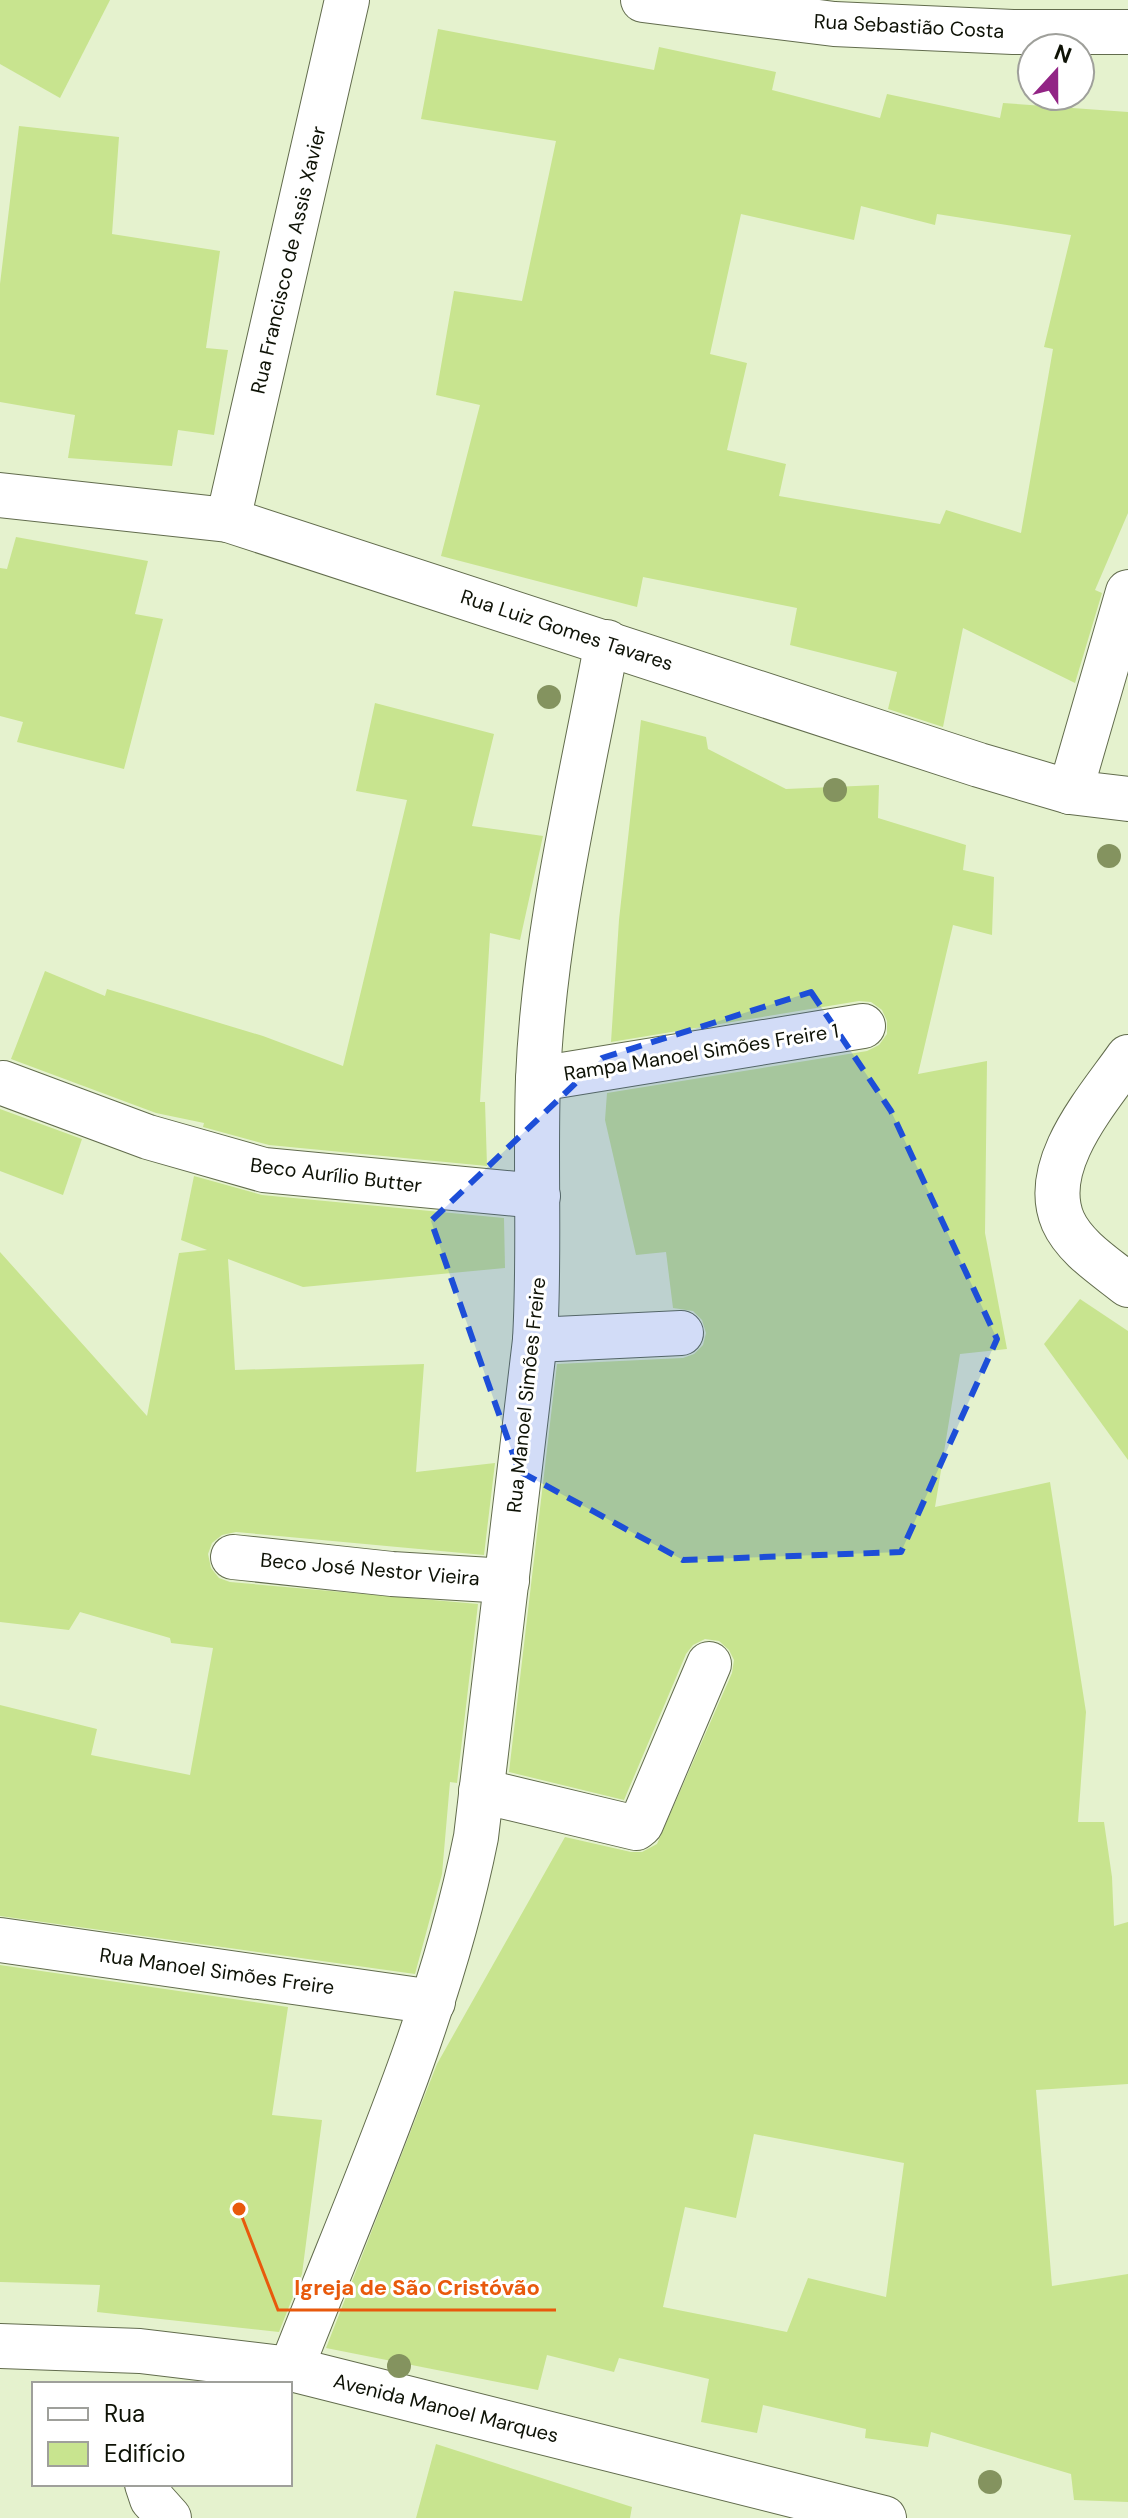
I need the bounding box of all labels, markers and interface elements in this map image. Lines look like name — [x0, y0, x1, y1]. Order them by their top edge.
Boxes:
street label: Rua Sebastião Costa — [813, 8, 1005, 44]
north arrow — [1016, 32, 1096, 112]
text: N — [1050, 37, 1076, 70]
street label: Rua Francisco de Assis Xavier — [245, 124, 331, 396]
street label: Rua Luiz Gomes Tavares — [457, 583, 677, 677]
street label: Rampa Manoel Simões Freire 1 — [562, 1017, 840, 1087]
street label: Beco Aurílio Butter — [249, 1152, 423, 1198]
street label: Rua Manoel Simões Freire — [501, 1276, 551, 1514]
street label: Beco José Nestor Vieira — [259, 1546, 481, 1592]
street label: Rua Manoel Simões Freire — [98, 1942, 336, 2000]
callout: Igreja de São Cristóvão — [278, 2264, 556, 2310]
text: Igreja de São Cristóvão — [294, 2273, 540, 2302]
street label: Avenida Manoel Marques — [331, 2367, 561, 2449]
legend — [32, 2382, 292, 2486]
text: Rua — [104, 2398, 145, 2429]
text: Edifício — [104, 2438, 186, 2469]

